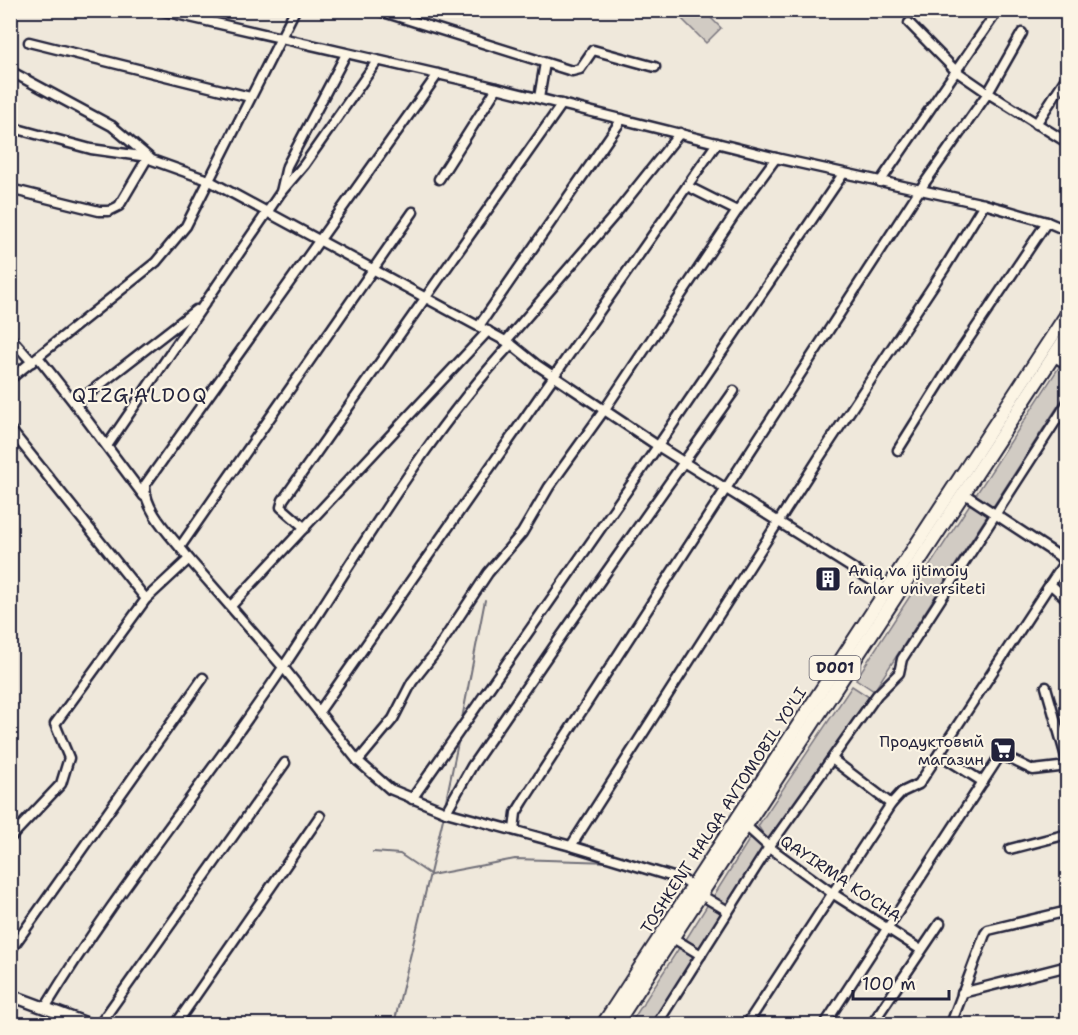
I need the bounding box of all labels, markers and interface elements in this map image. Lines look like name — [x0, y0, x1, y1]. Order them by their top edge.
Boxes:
district label: QIZG'ALDOQ — [72, 382, 208, 408]
place label: Aniq va ijtimoiy fanlar universiteti — [848, 560, 986, 599]
building icon: Aniq va ijtimoiy fanlar universiteti — [813, 564, 843, 594]
road number: D001 — [810, 656, 860, 680]
street label: TOSHKENT HALQA AVTOMOBIL YO'LI — [636, 683, 811, 937]
place label: Продуктовый магазин — [880, 731, 984, 770]
supermarket icon: Продуктовый магазин — [988, 735, 1018, 765]
street label: QAYIRMA KO'CHA — [776, 830, 905, 927]
scale bar — [853, 963, 949, 1001]
text: 100 m — [862, 972, 916, 996]

